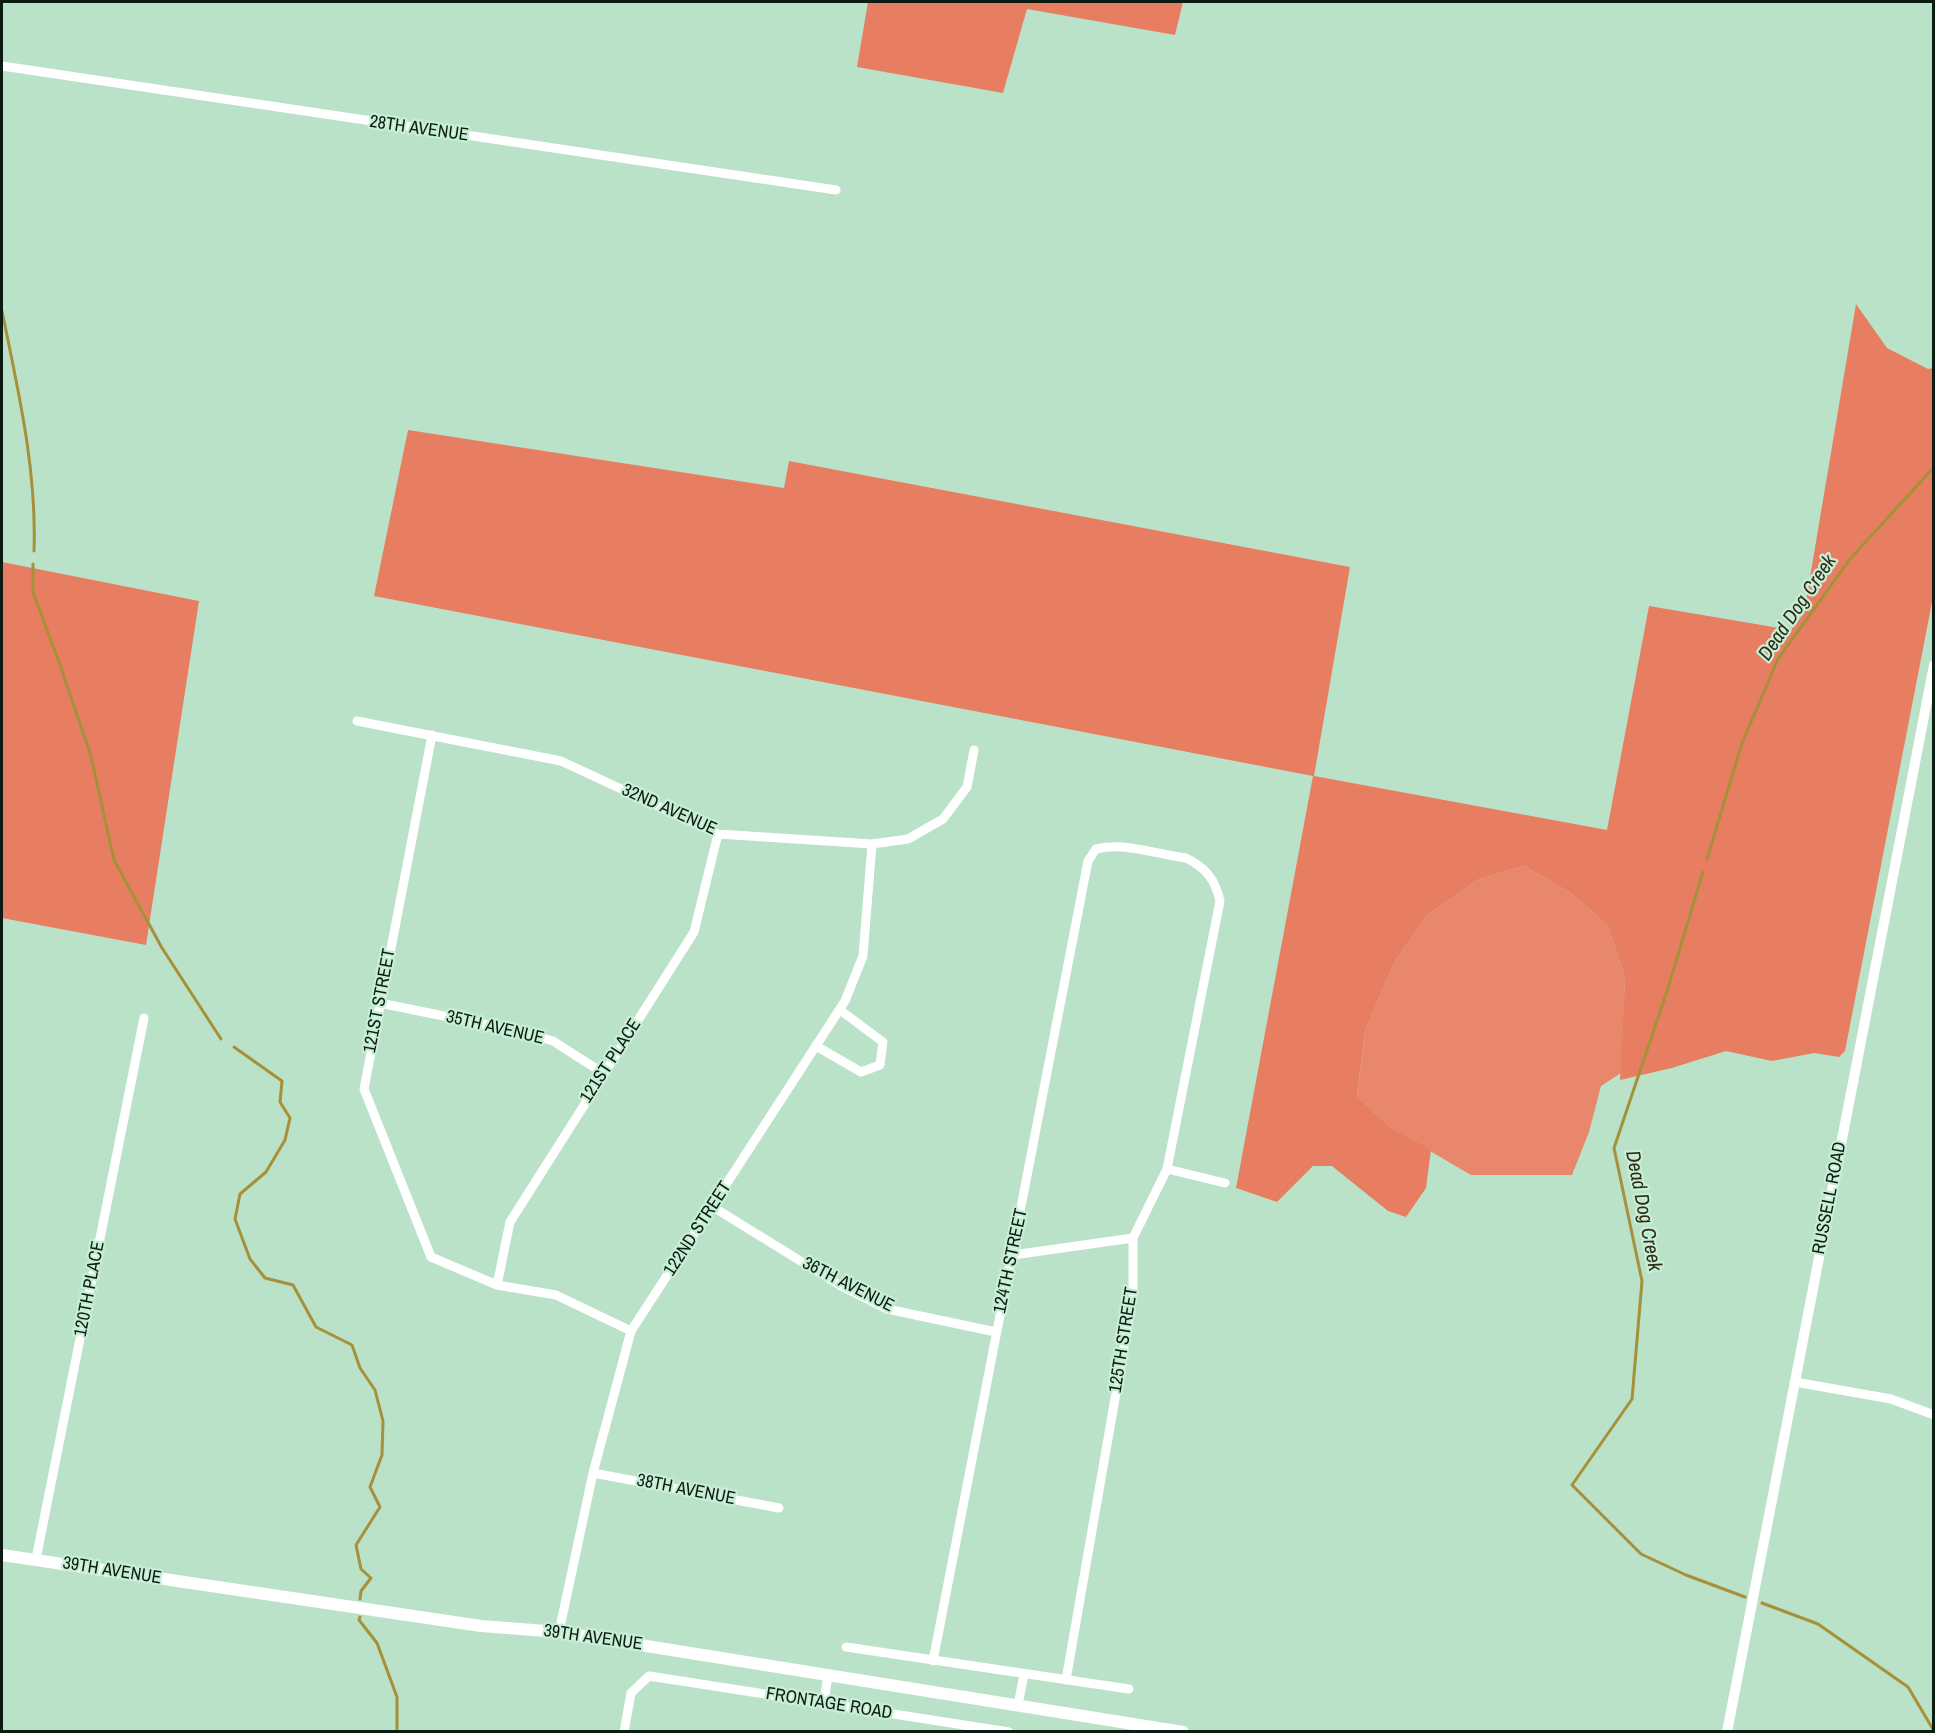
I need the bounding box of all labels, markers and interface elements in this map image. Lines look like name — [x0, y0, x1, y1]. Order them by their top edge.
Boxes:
street label: 28TH AVENUE — [368, 111, 470, 147]
water label: Dead Dog Creek — [1754, 551, 1842, 665]
street label: 32ND AVENUE — [618, 780, 720, 840]
street label: 121ST STREET — [359, 947, 401, 1055]
street label: 35TH AVENUE — [444, 1006, 546, 1050]
street label: 121ST PLACE — [576, 1015, 646, 1107]
street label: RUSSELL ROAD — [1809, 1140, 1851, 1256]
water label: Dead Dog Creek — [1620, 1149, 1666, 1273]
street label: 122ND STREET — [659, 1178, 737, 1280]
street label: 124TH STREET — [989, 1207, 1033, 1315]
street label: 120TH PLACE — [70, 1239, 110, 1339]
street label: 36TH AVENUE — [799, 1253, 897, 1317]
street label: 125TH STREET — [1105, 1286, 1143, 1394]
street label: 38TH AVENUE — [635, 1470, 737, 1510]
street label: 39TH AVENUE — [61, 1553, 163, 1589]
street label: 39TH AVENUE — [542, 1620, 644, 1656]
street label: FRONTAGE ROAD — [764, 1683, 894, 1725]

